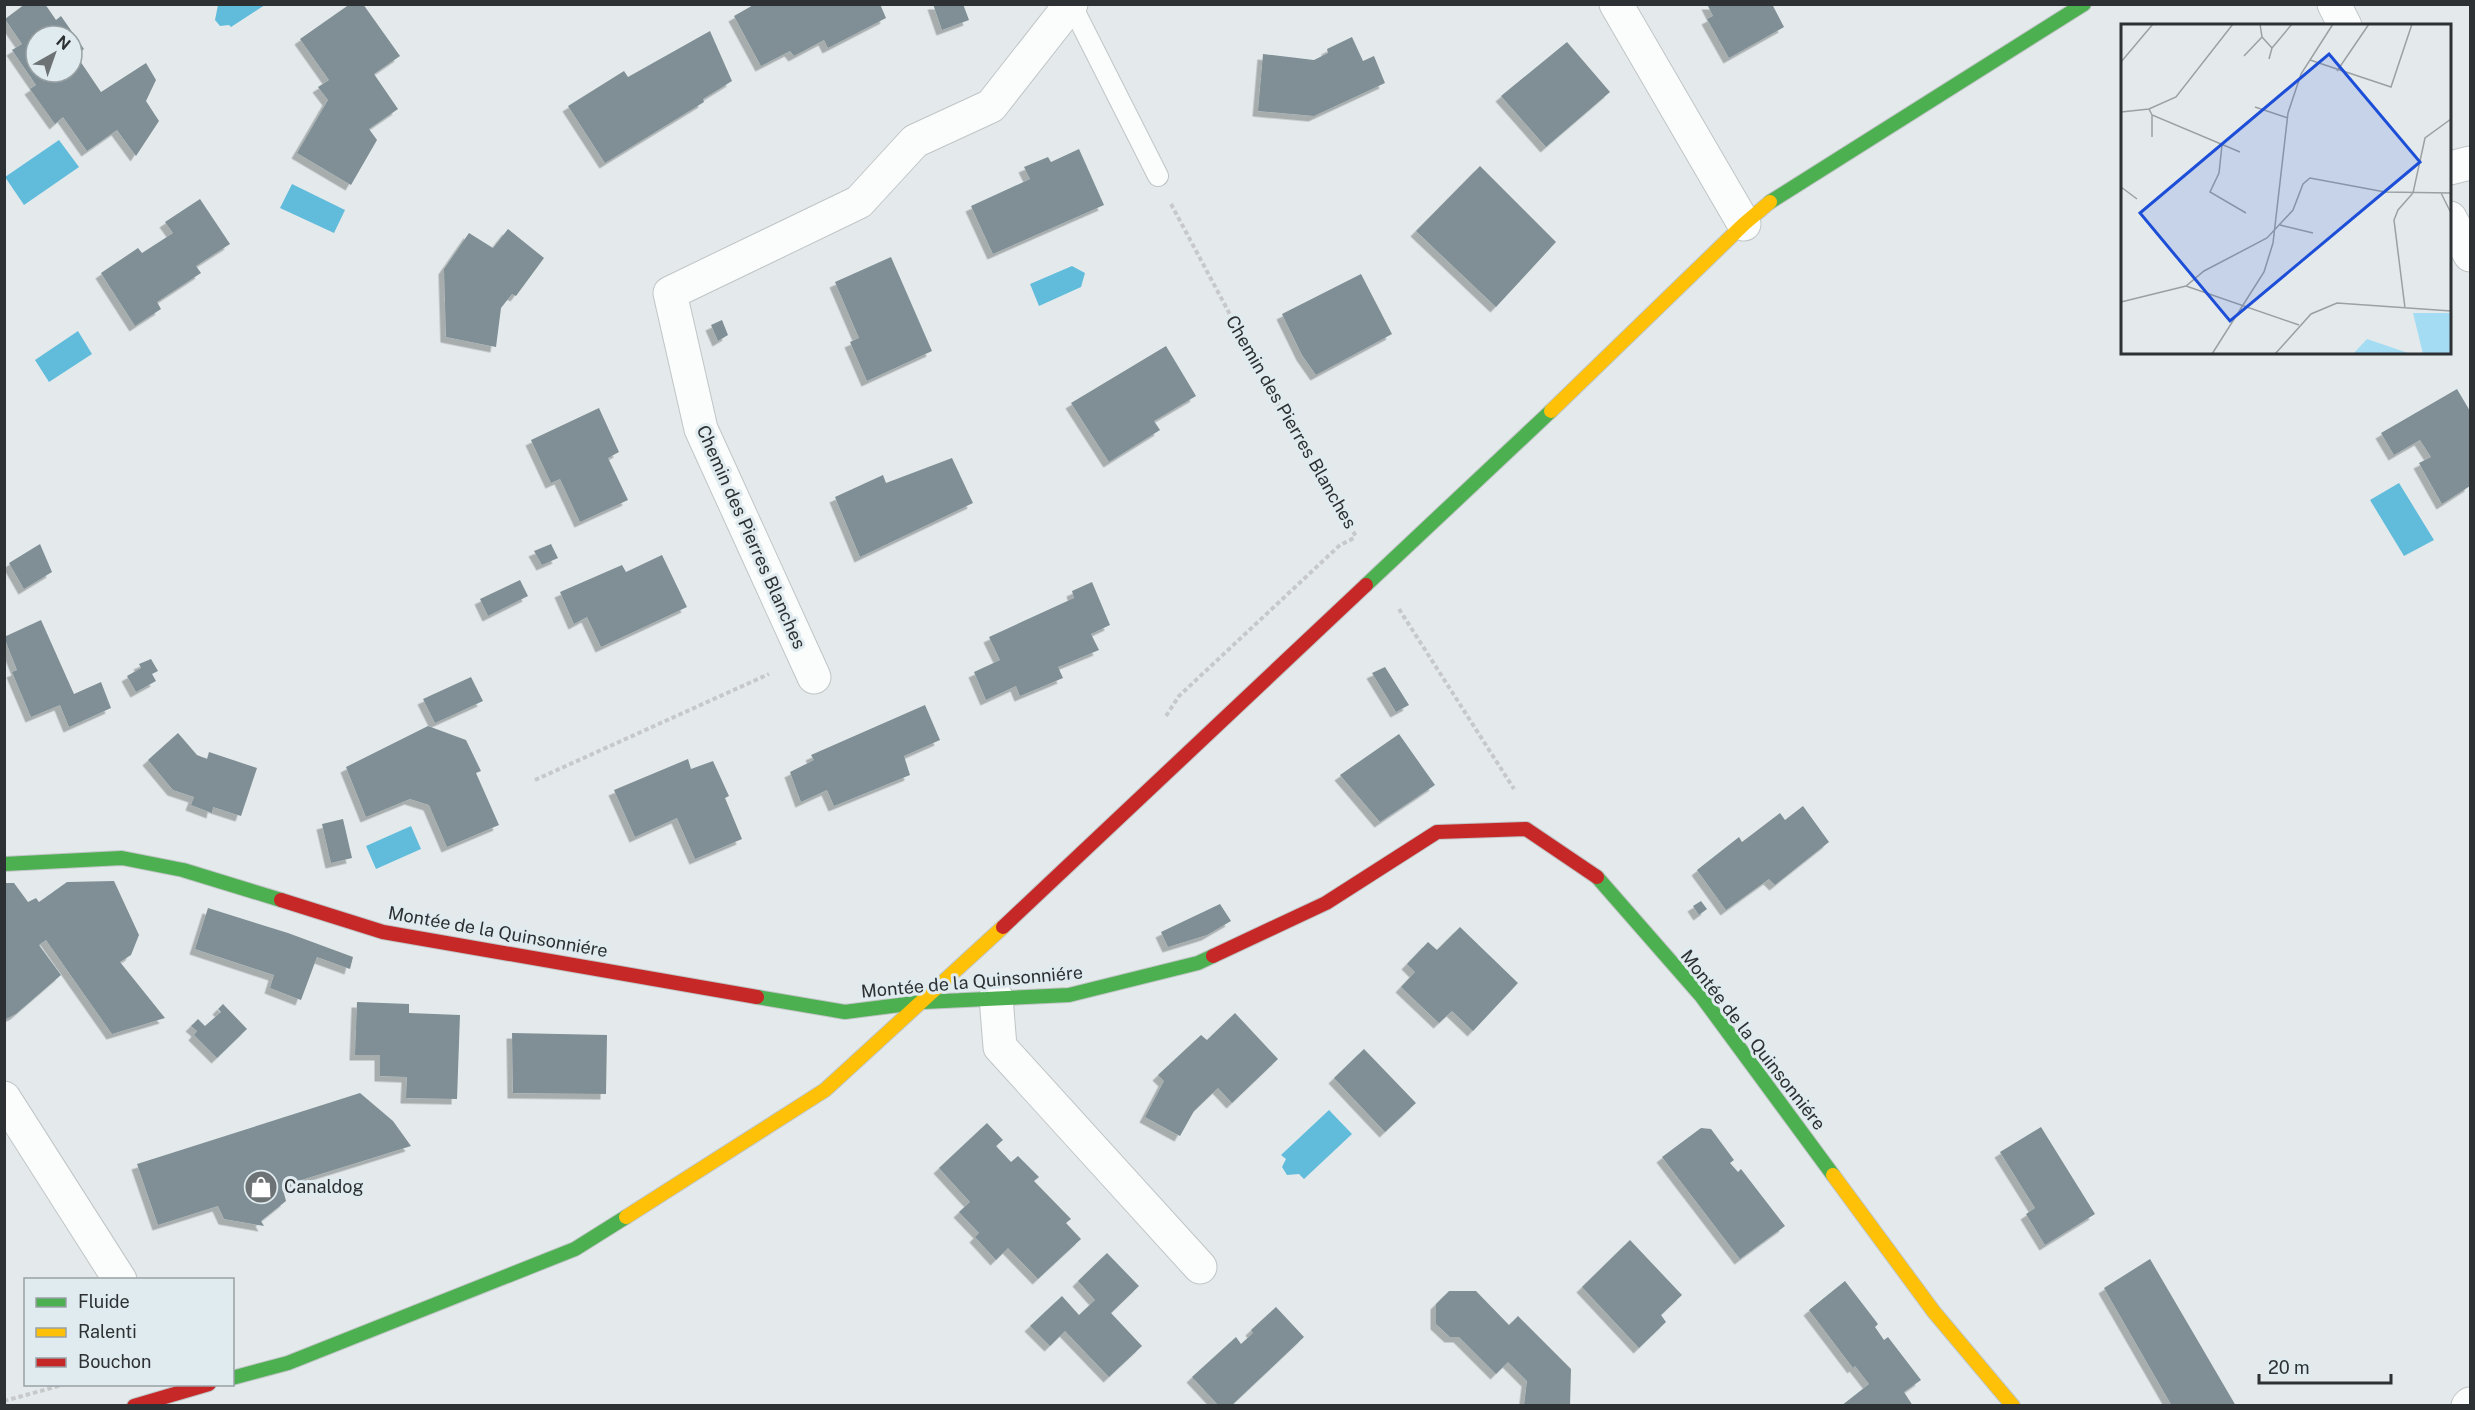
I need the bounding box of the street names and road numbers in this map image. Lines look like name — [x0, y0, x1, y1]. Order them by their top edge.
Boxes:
street label: Chemin des Pierres Blanches — [1222, 311, 1361, 532]
street label: Chemin des Pierres Blanches — [693, 422, 810, 652]
street label: Montée de la Quinsonniére — [387, 902, 610, 961]
street label: Montée de la Quinsonniére — [1677, 945, 1830, 1134]
street label: Montée de la Quinsonniére — [860, 961, 1084, 1002]

